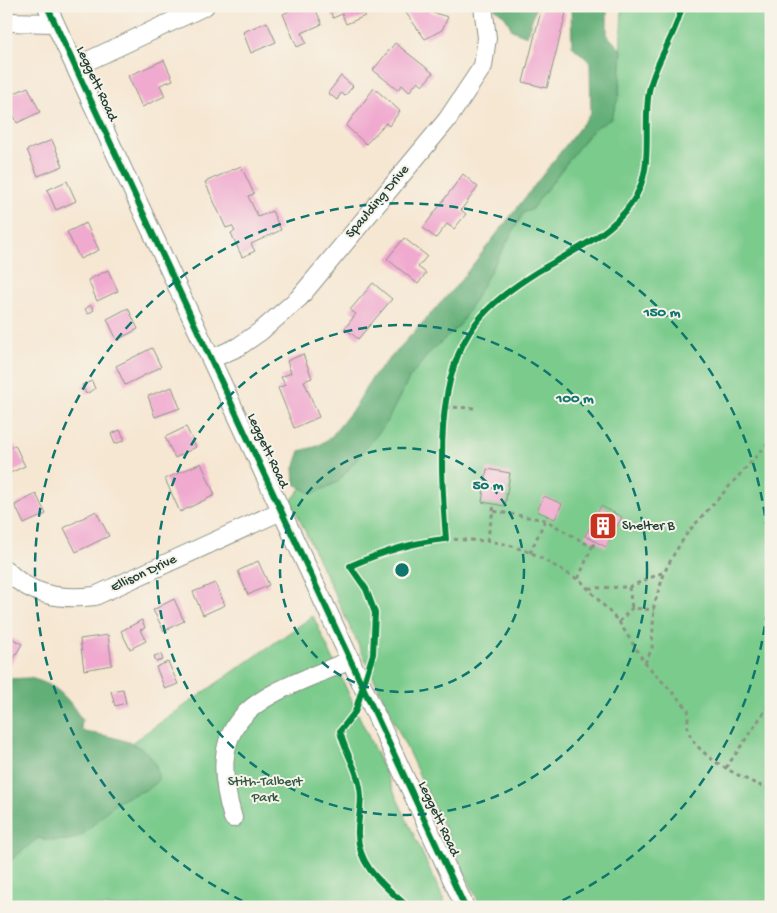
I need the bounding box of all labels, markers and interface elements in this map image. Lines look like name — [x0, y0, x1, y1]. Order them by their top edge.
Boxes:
street label: Leggett Road — [71, 44, 122, 126]
street label: Spaulding Drive — [342, 161, 414, 242]
text: 150 m — [643, 304, 681, 322]
text: 100 m — [555, 390, 594, 408]
street label: Leggett Road — [242, 411, 293, 493]
text: 50 m — [473, 477, 504, 495]
building icon: Shelter B — [588, 511, 618, 541]
place label: Shelter B — [622, 518, 676, 535]
street label: Ellison Drive — [108, 551, 180, 597]
centre of rings — [393, 561, 411, 579]
park label: Stith-Talbert Park — [228, 774, 303, 807]
street label: Leggett Road — [413, 779, 464, 861]

